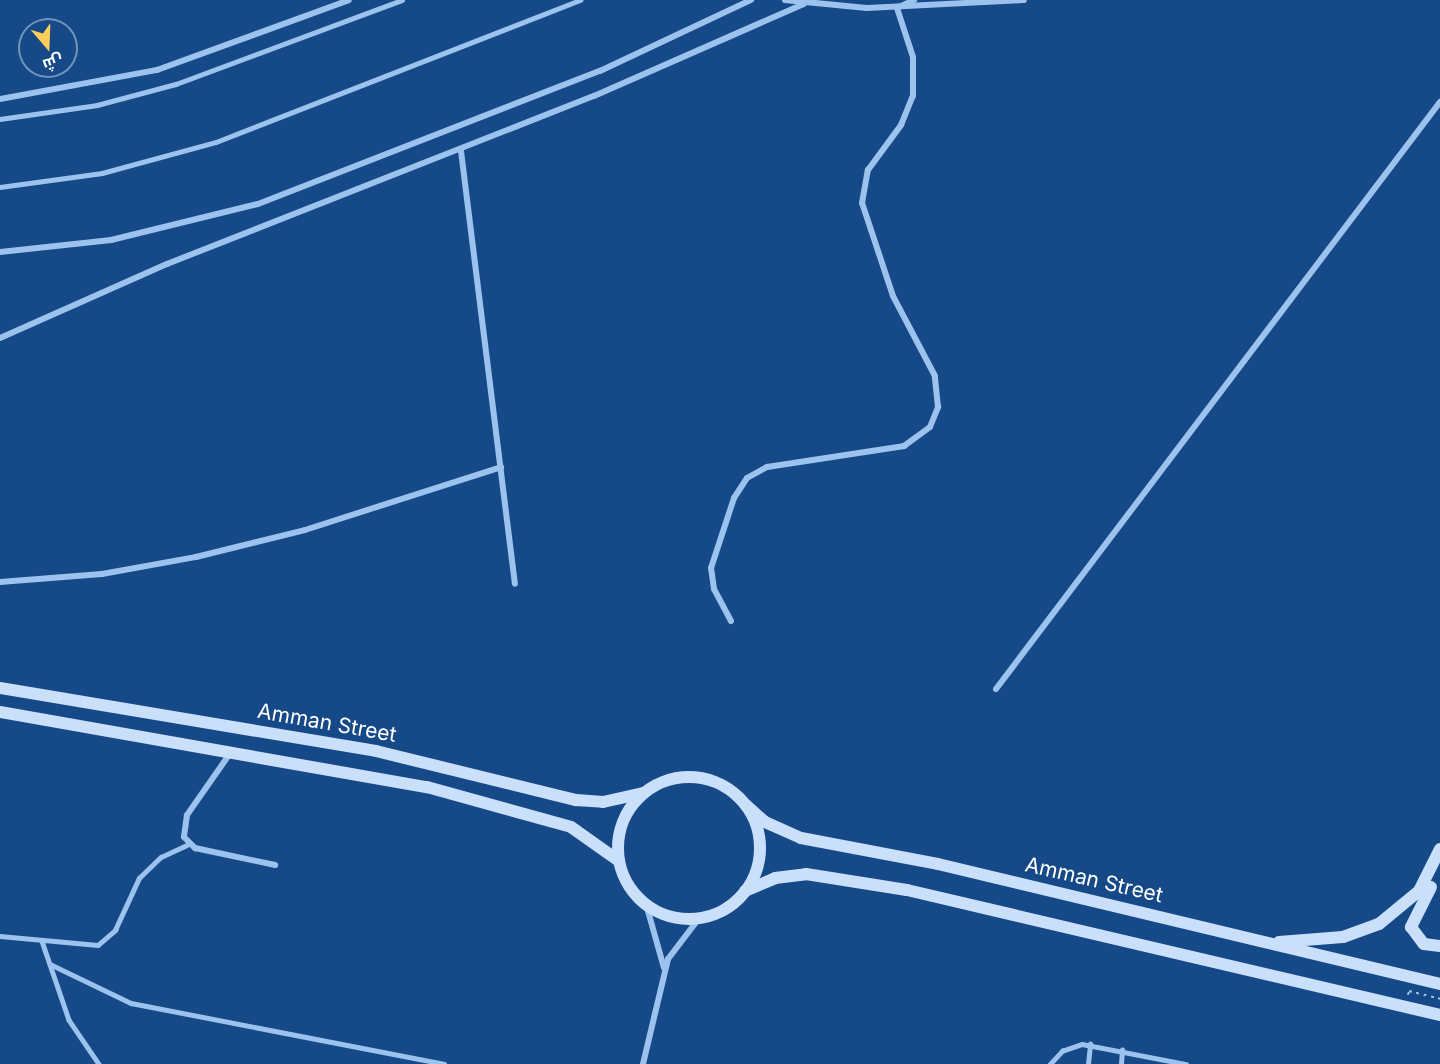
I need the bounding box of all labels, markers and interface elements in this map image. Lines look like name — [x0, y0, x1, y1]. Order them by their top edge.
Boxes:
north arrow — [18, 18, 78, 78]
text: ش — [40, 50, 66, 76]
street label: Amman Street — [256, 698, 398, 748]
street label: Amman Street — [1023, 852, 1165, 908]

